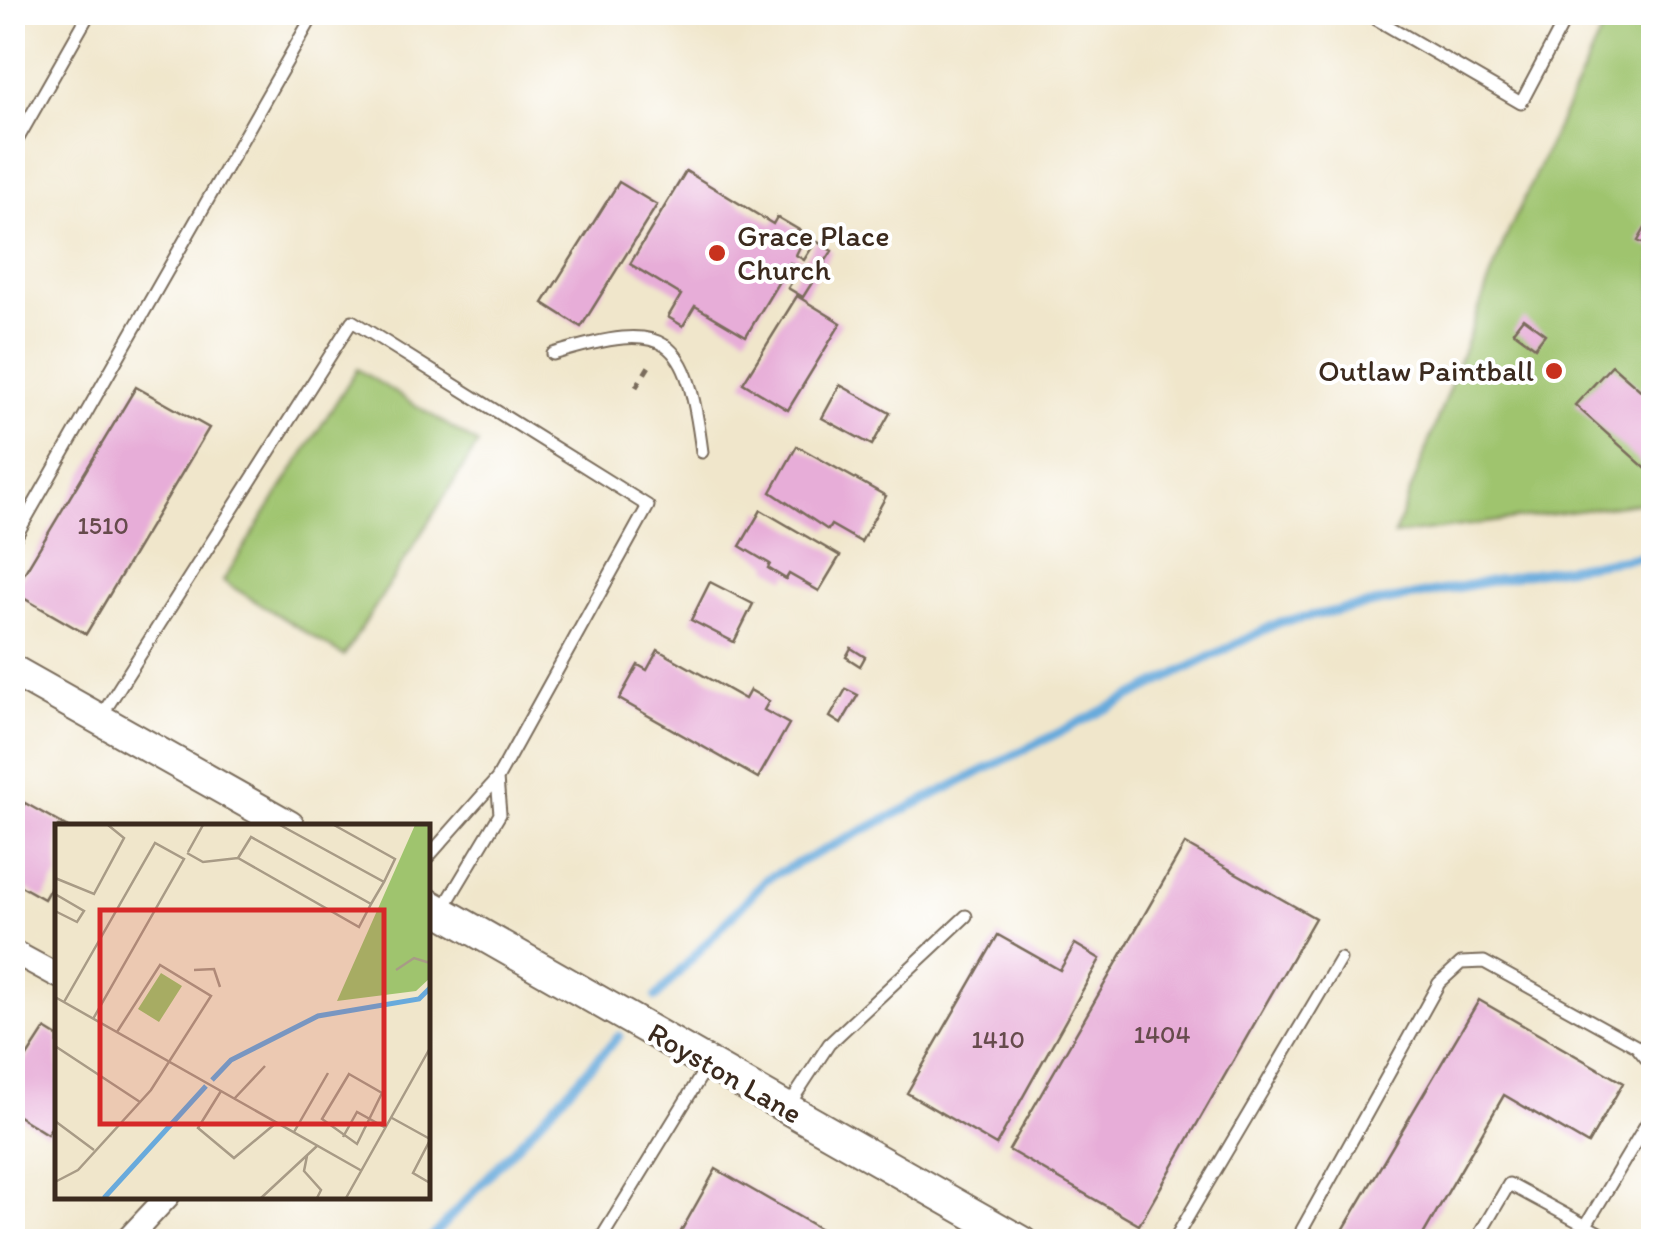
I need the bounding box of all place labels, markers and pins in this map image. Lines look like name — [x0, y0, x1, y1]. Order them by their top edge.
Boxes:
place label: Grace Place Church — [737, 217, 889, 288]
marker: Grace Place Church — [706, 242, 728, 264]
place label: Outlaw Paintball — [1318, 352, 1535, 389]
marker: Outlaw Paintball — [1543, 360, 1565, 382]

